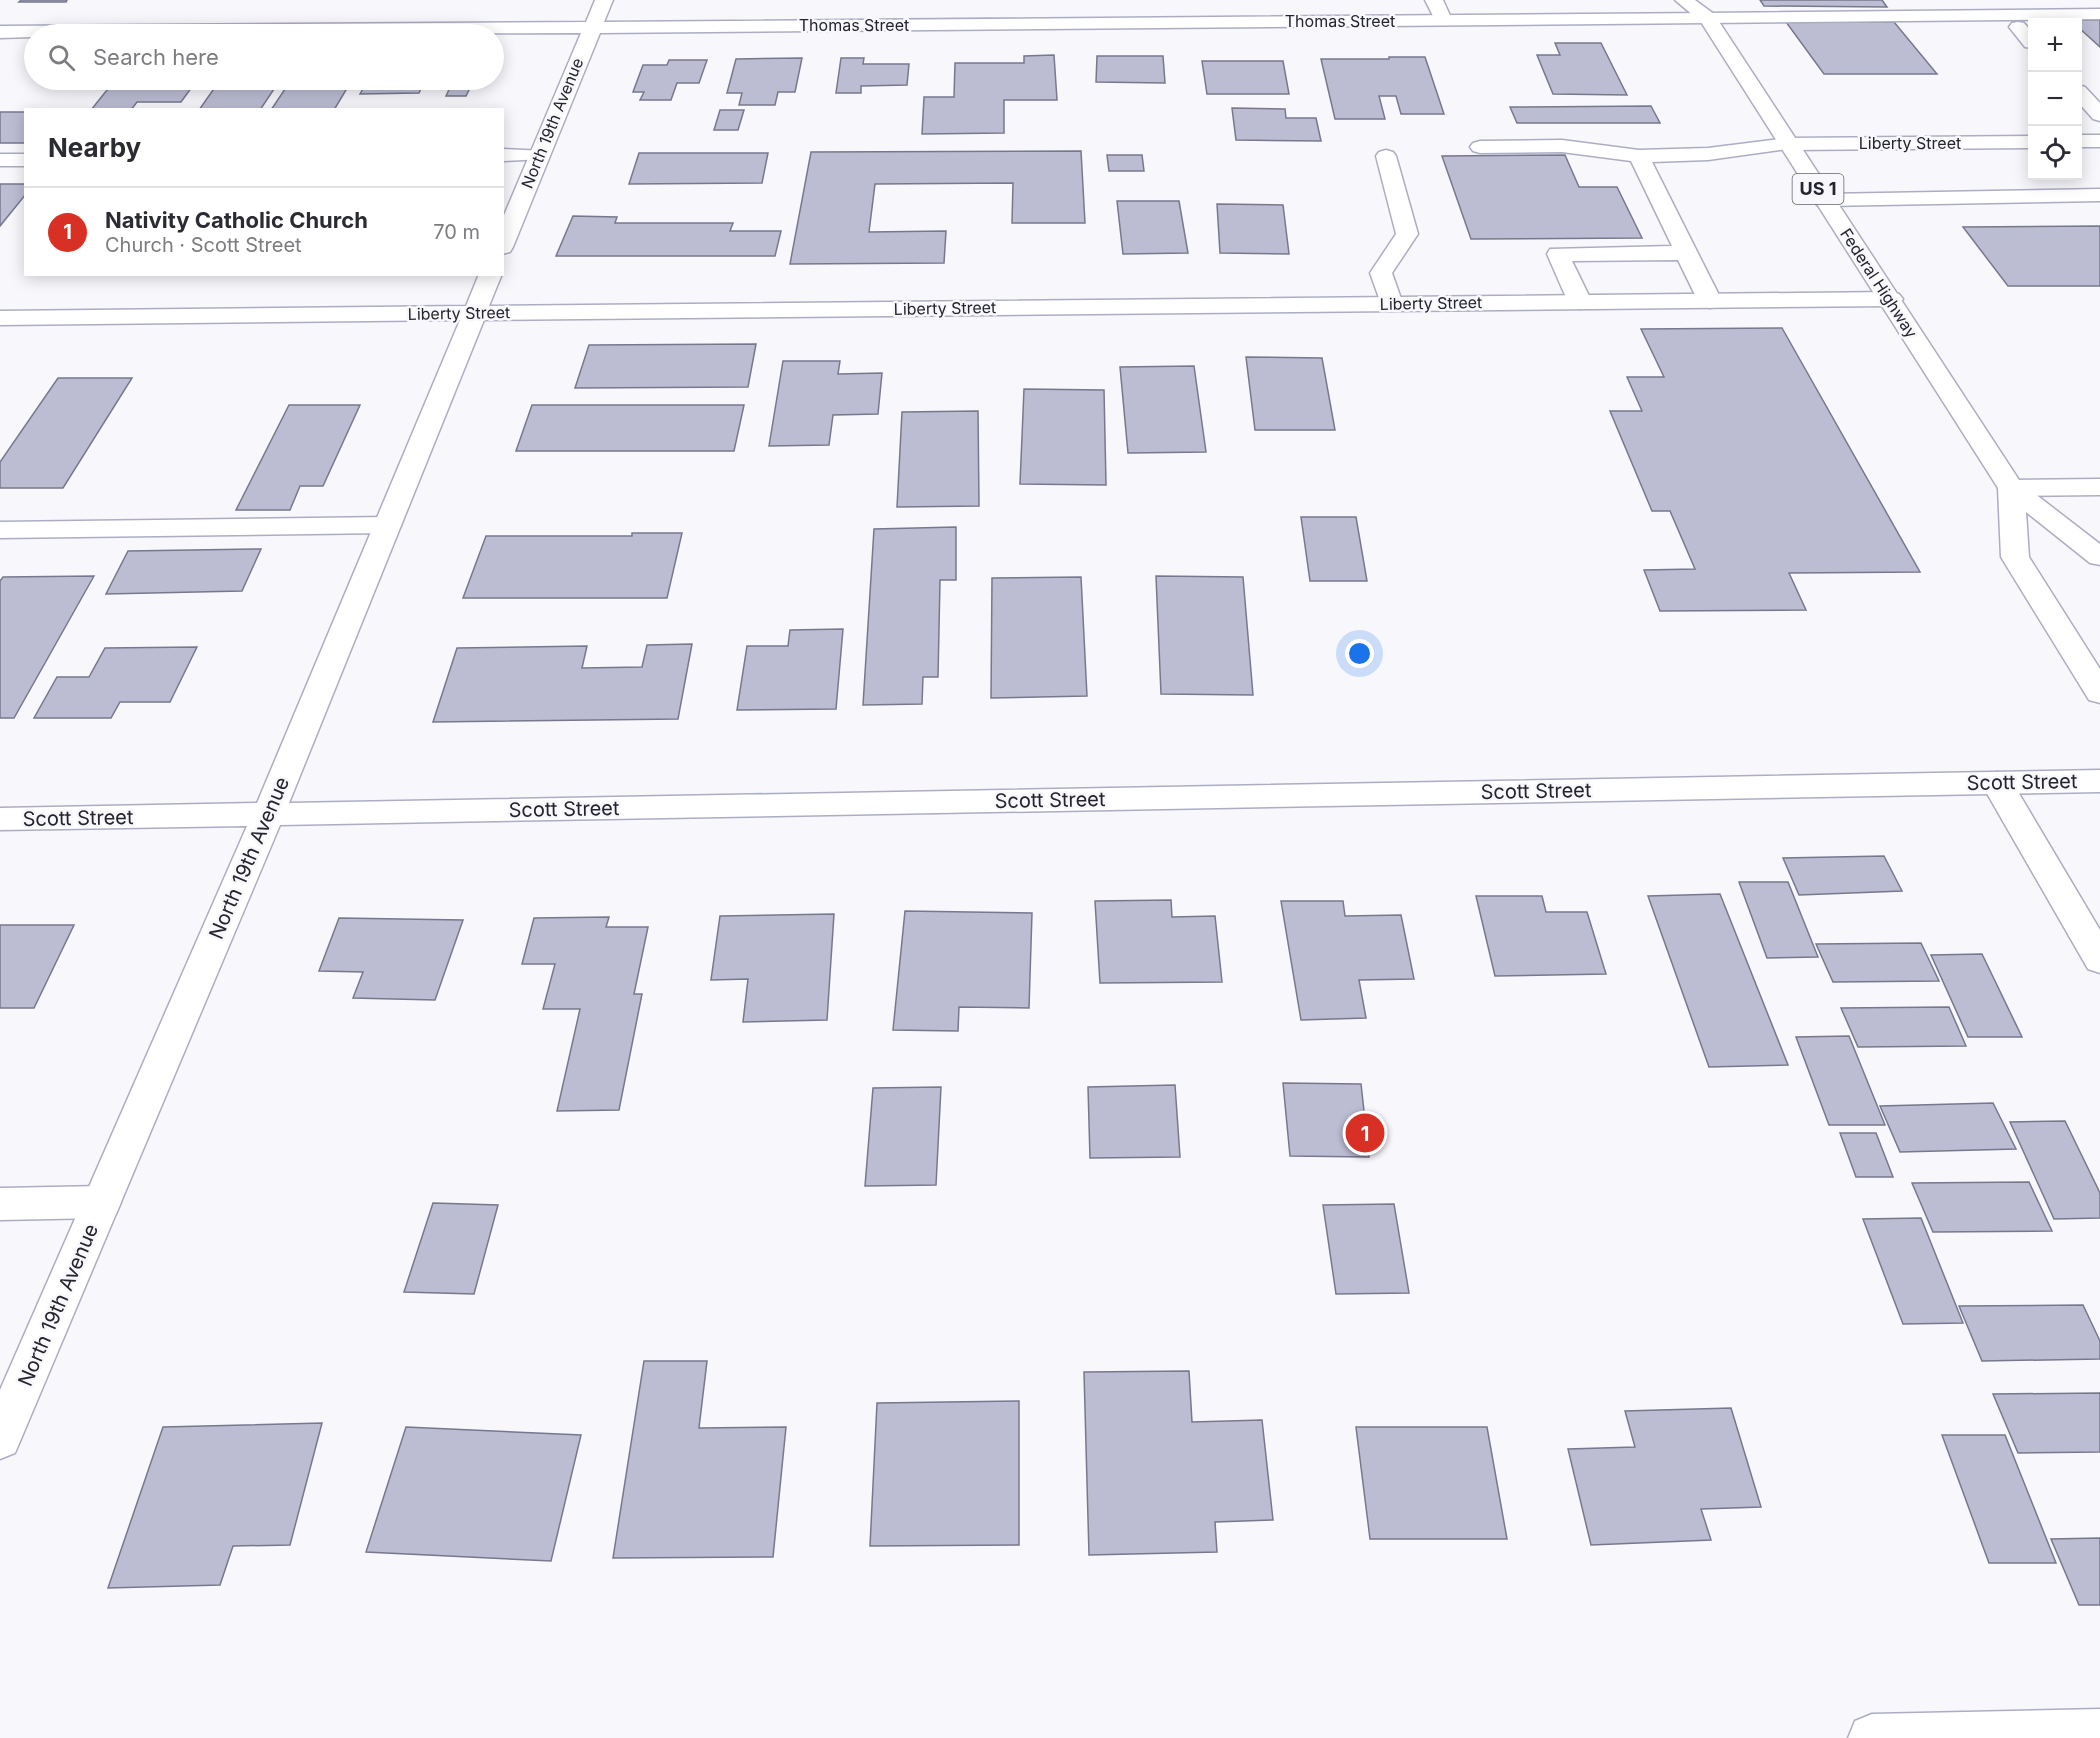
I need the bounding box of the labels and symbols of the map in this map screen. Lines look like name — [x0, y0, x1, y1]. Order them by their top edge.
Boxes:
street label: Thomas Street — [1285, 11, 1395, 31]
street label: Thomas Street — [799, 15, 909, 35]
street label: North 19th Avenue — [517, 55, 587, 191]
street label: Liberty Street — [1859, 133, 1961, 153]
road number: US 1 — [1792, 174, 1844, 204]
street label: Federal Highway — [1836, 224, 1922, 342]
street label: Liberty Street — [1380, 292, 1482, 314]
street label: Liberty Street — [894, 297, 996, 319]
street label: Liberty Street — [408, 302, 510, 324]
your location — [1345, 639, 1374, 668]
street label: Scott Street — [1966, 769, 2078, 795]
street label: North 19th Avenue — [204, 773, 294, 943]
street label: Scott Street — [1480, 778, 1592, 804]
street label: Scott Street — [994, 787, 1106, 813]
street label: Scott Street — [508, 796, 620, 822]
street label: Scott Street — [22, 805, 134, 831]
pin: 1 — [1346, 1110, 1384, 1156]
street label: North 19th Avenue — [13, 1220, 103, 1390]

